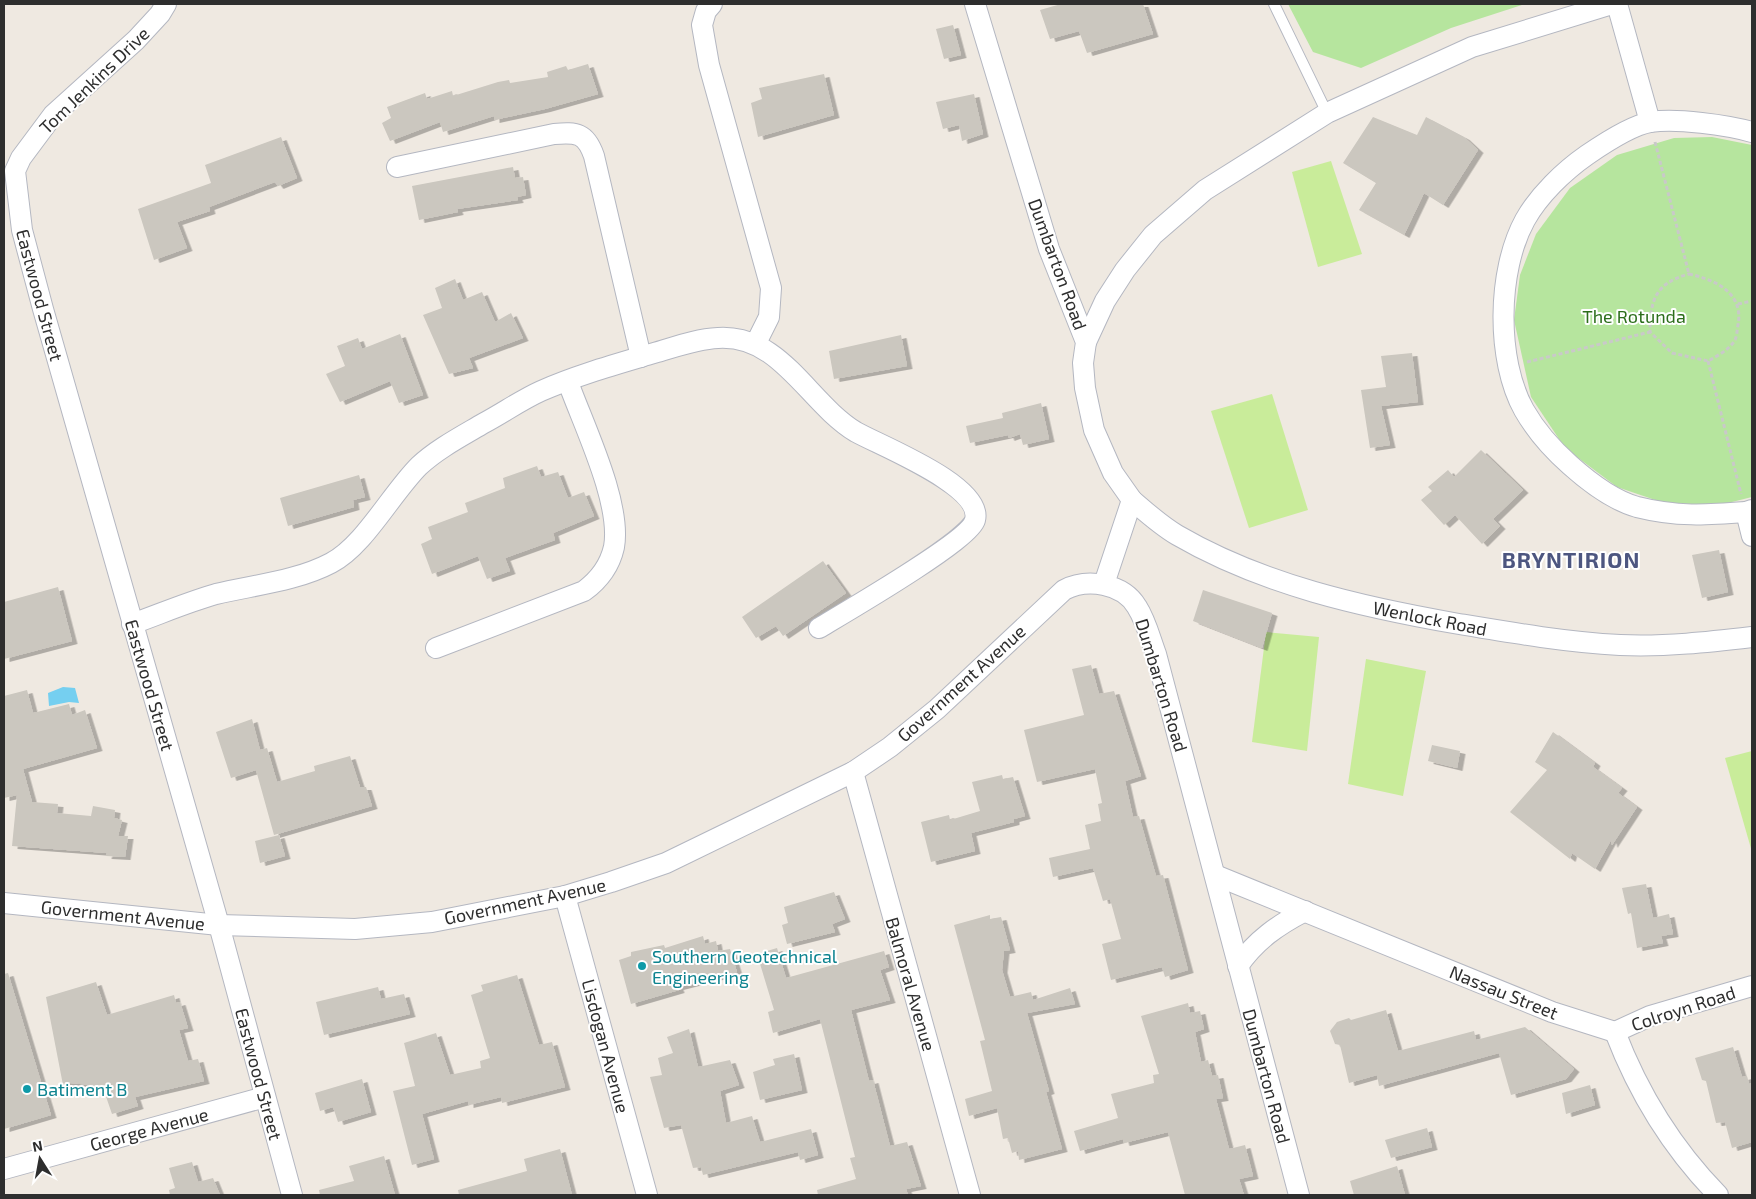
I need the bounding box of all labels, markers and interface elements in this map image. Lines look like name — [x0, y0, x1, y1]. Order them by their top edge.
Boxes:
street label: Tom Jenkins Drive — [34, 22, 154, 138]
street label: Dumbarton Road — [1024, 195, 1092, 333]
street label: Eastwood Street — [12, 227, 68, 363]
park label: The Rotunda — [1582, 305, 1686, 327]
district label: BRYNTIRION — [1502, 546, 1640, 572]
street label: Wenlock Road — [1371, 596, 1489, 640]
street label: Dumbarton Road — [1131, 616, 1193, 754]
street label: Eastwood Street — [121, 617, 179, 753]
street label: Government Avenue — [892, 620, 1030, 746]
street label: Government Avenue — [442, 873, 608, 929]
street label: Government Avenue — [40, 895, 206, 935]
street label: Balmoral Avenue — [881, 915, 941, 1053]
place label: Southern Geotechnical Engineering — [652, 945, 838, 988]
marker: Southern Geotechnical Engineering — [636, 960, 648, 972]
street label: Nassau Street — [1447, 960, 1562, 1024]
street label: Lisdogan Avenue — [578, 977, 634, 1115]
street label: Colroyn Road — [1628, 981, 1738, 1035]
street label: Eastwood Street — [231, 1006, 287, 1142]
street label: Dumbarton Road — [1238, 1006, 1296, 1146]
place label: Batiment B — [37, 1078, 127, 1100]
marker: Batiment B — [21, 1083, 33, 1095]
street label: George Avenue — [87, 1103, 211, 1155]
north arrow — [15, 1134, 65, 1184]
text: N — [31, 1136, 44, 1155]

